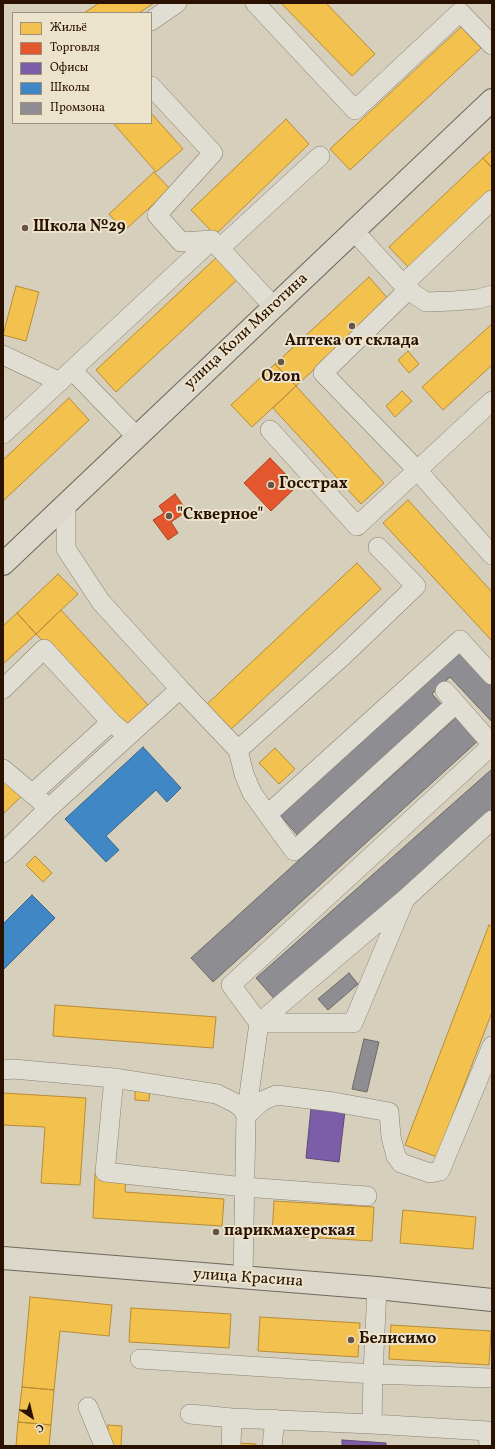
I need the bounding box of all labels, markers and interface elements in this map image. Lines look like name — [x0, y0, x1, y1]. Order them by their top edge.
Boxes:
legend — [12, 12, 152, 124]
text: Жильё — [50, 20, 87, 36]
text: Торговля — [50, 40, 100, 56]
text: Офисы — [50, 60, 88, 76]
text: Школы — [50, 80, 90, 96]
text: Промзона — [50, 100, 105, 116]
place label: Школа №29 — [33, 218, 126, 238]
marker: Школа №29 — [20, 223, 30, 233]
street label: улица Коли Мяготина — [181, 270, 313, 394]
marker: Аптека от склада — [347, 321, 357, 331]
place label: Аптека от склада — [285, 332, 419, 352]
marker: Ozon — [276, 357, 286, 367]
place label: Ozon — [261, 368, 301, 388]
place label: Госстрах — [279, 475, 348, 495]
marker: Госстрах — [266, 480, 276, 490]
place label: "Скверное" — [177, 506, 263, 526]
marker: "Скверное" — [164, 511, 174, 521]
place label: парикмахерская — [224, 1222, 355, 1242]
marker: парикмахерская — [211, 1227, 221, 1237]
street label: улица Красина — [192, 1266, 304, 1292]
place label: Белисимо — [359, 1330, 436, 1350]
marker: Белисимо — [346, 1335, 356, 1345]
north arrow — [12, 1397, 52, 1437]
text: С — [32, 1419, 46, 1435]

